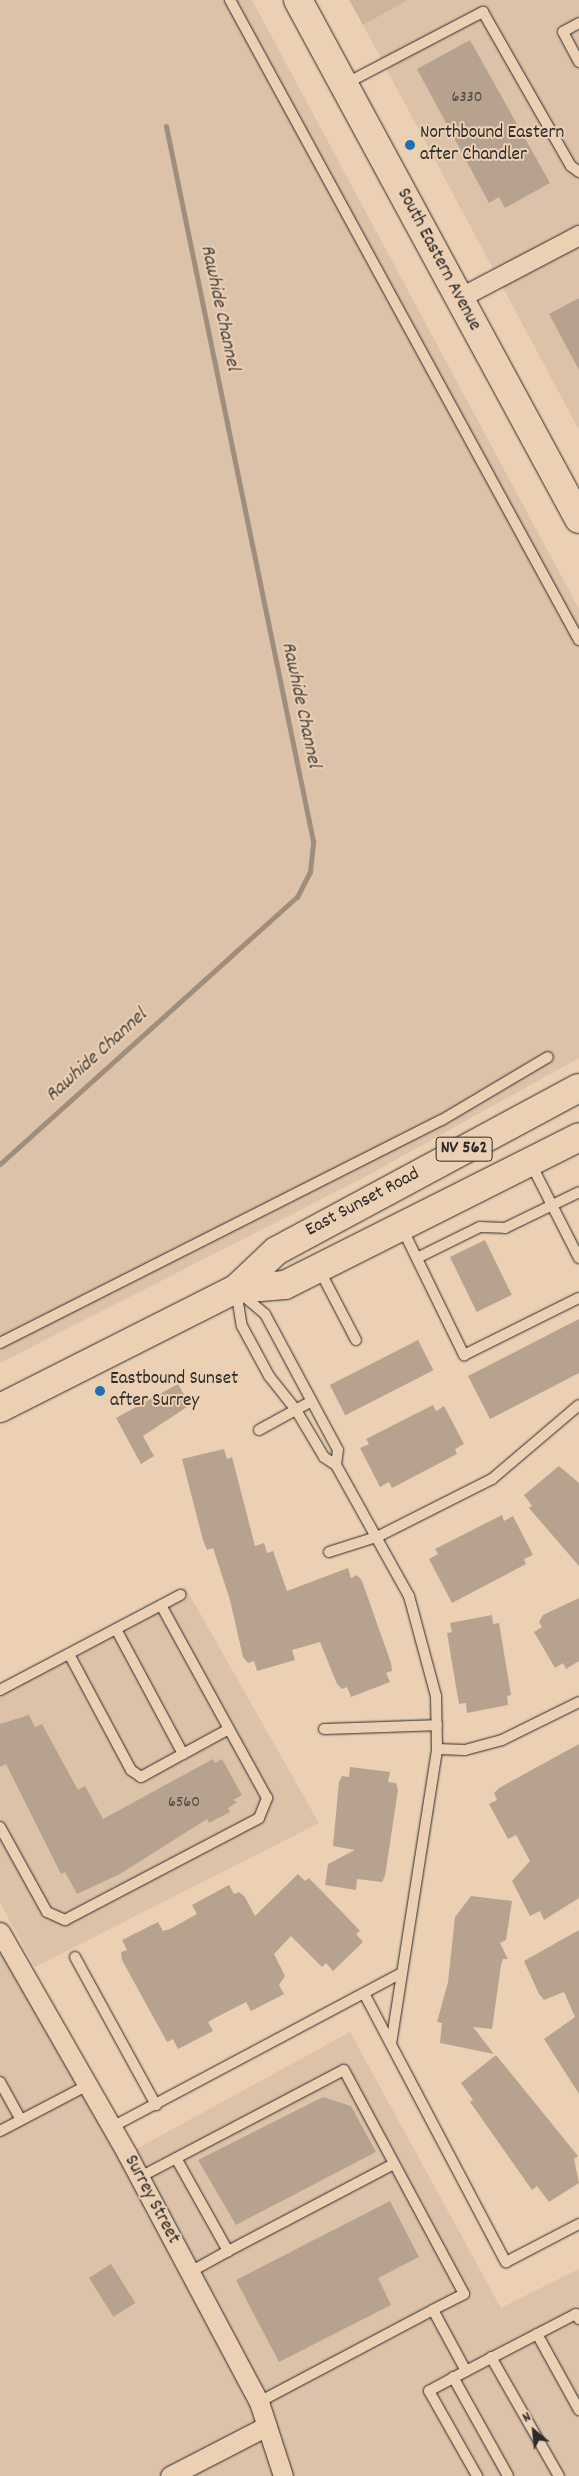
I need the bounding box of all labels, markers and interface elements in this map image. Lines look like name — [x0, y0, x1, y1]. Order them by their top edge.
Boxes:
house number: 6330 — [452, 88, 482, 108]
place label: Northbound Eastern after Chandler — [420, 123, 564, 167]
marker: Northbound Eastern after Chandler — [404, 139, 416, 151]
street label: South Eastern Avenue — [391, 185, 485, 335]
water label: Rawhide Channel — [194, 243, 244, 373]
water label: Rawhide Channel — [275, 640, 325, 770]
water label: Rawhide Channel — [41, 1004, 153, 1108]
road number: NV 562 — [435, 1134, 493, 1164]
street label: East Sunset Road — [302, 1163, 424, 1243]
place label: Eastbound Sunset after Surrey — [110, 1369, 238, 1413]
marker: Eastbound Sunset after Surrey — [94, 1385, 106, 1397]
house number: 6560 — [168, 1793, 200, 1813]
street label: Surrey Street — [118, 2152, 184, 2248]
north arrow — [509, 2406, 559, 2456]
text: N — [519, 2407, 535, 2428]

